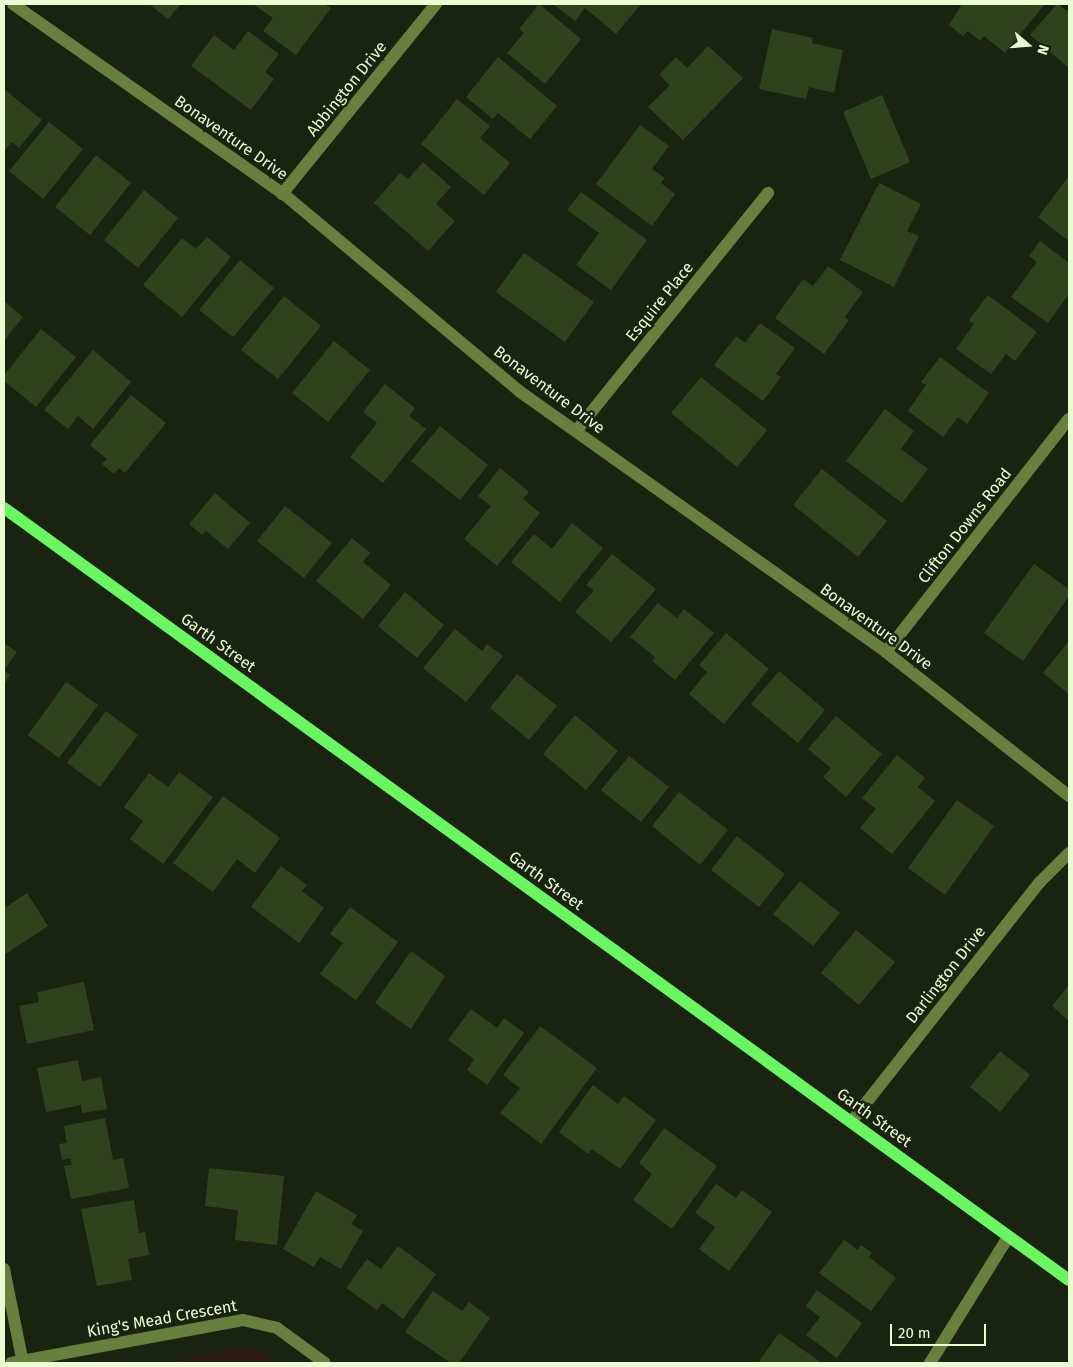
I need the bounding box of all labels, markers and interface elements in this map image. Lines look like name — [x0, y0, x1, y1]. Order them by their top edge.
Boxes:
north arrow — [1003, 20, 1053, 70]
street label: Abbington Drive — [303, 38, 391, 140]
text: N — [1033, 43, 1052, 57]
street label: Bonaventure Drive — [171, 92, 291, 184]
street label: Esquire Place — [622, 258, 698, 346]
street label: Bonaventure Drive — [490, 342, 608, 438]
street label: Clifton Downs Road — [914, 465, 1016, 587]
street label: Bonaventure Drive — [816, 580, 936, 674]
street label: Garth Street — [177, 609, 259, 677]
street label: Garth Street — [505, 847, 587, 915]
street label: Darlington Drive — [902, 923, 990, 1027]
street label: Garth Street — [833, 1084, 915, 1152]
street label: King's Mead Crescent — [85, 1296, 239, 1342]
scale bar — [893, 1314, 989, 1346]
text: 20 m — [898, 1324, 931, 1342]

